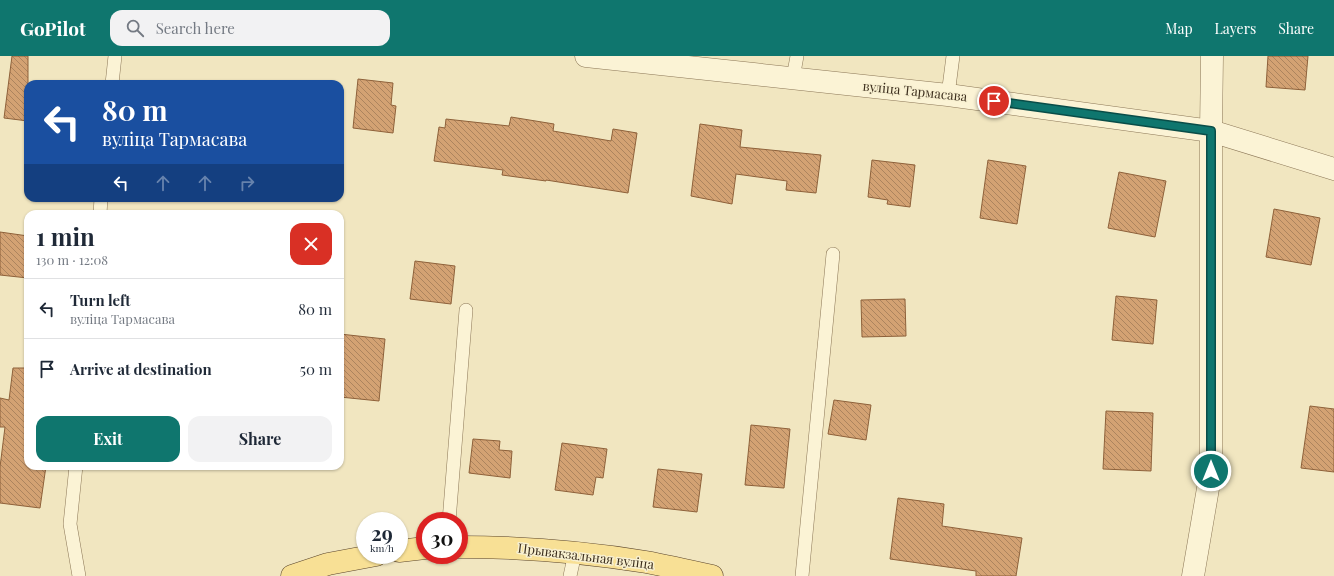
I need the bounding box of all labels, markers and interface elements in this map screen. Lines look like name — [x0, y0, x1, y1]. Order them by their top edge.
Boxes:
search box — [110, 10, 390, 46]
text: GoPilot — [20, 15, 86, 41]
icon: search — [124, 17, 146, 39]
text: Search here — [156, 18, 235, 38]
text: Map — [1165, 19, 1193, 38]
text: Layers — [1215, 19, 1256, 38]
text: Share — [1278, 19, 1314, 38]
street label: вуліца Тармасава — [862, 77, 969, 104]
pin — [977, 84, 1011, 118]
icon: arrive — [983, 90, 1005, 112]
text: 80 m — [102, 91, 168, 128]
icon: left — [36, 96, 88, 148]
text: вуліца Тармасава — [102, 127, 247, 151]
icon: left — [110, 172, 132, 194]
icon: ahead — [152, 172, 174, 194]
icon: ahead — [194, 172, 216, 194]
icon: right — [236, 172, 258, 194]
text: 1 min — [36, 220, 95, 252]
button: close — [290, 223, 332, 265]
text: 130 m · 12:08 — [36, 251, 108, 268]
text: Turn left — [70, 290, 131, 310]
icon: left — [36, 298, 58, 320]
text: 80 m — [298, 299, 332, 319]
text: вуліца Тармасава — [70, 310, 175, 327]
icon: arrive — [36, 358, 58, 380]
text: Arrive at destination — [70, 359, 212, 379]
text: 50 m — [300, 359, 332, 379]
button: Exit — [36, 416, 180, 462]
button: Share — [188, 416, 332, 462]
position arrow — [1190, 450, 1232, 492]
speed limit sign: 30 — [416, 512, 468, 564]
text: 29 — [371, 519, 393, 546]
street label: Прывакзальная вуліца — [517, 539, 656, 572]
text: km/h — [370, 541, 394, 555]

